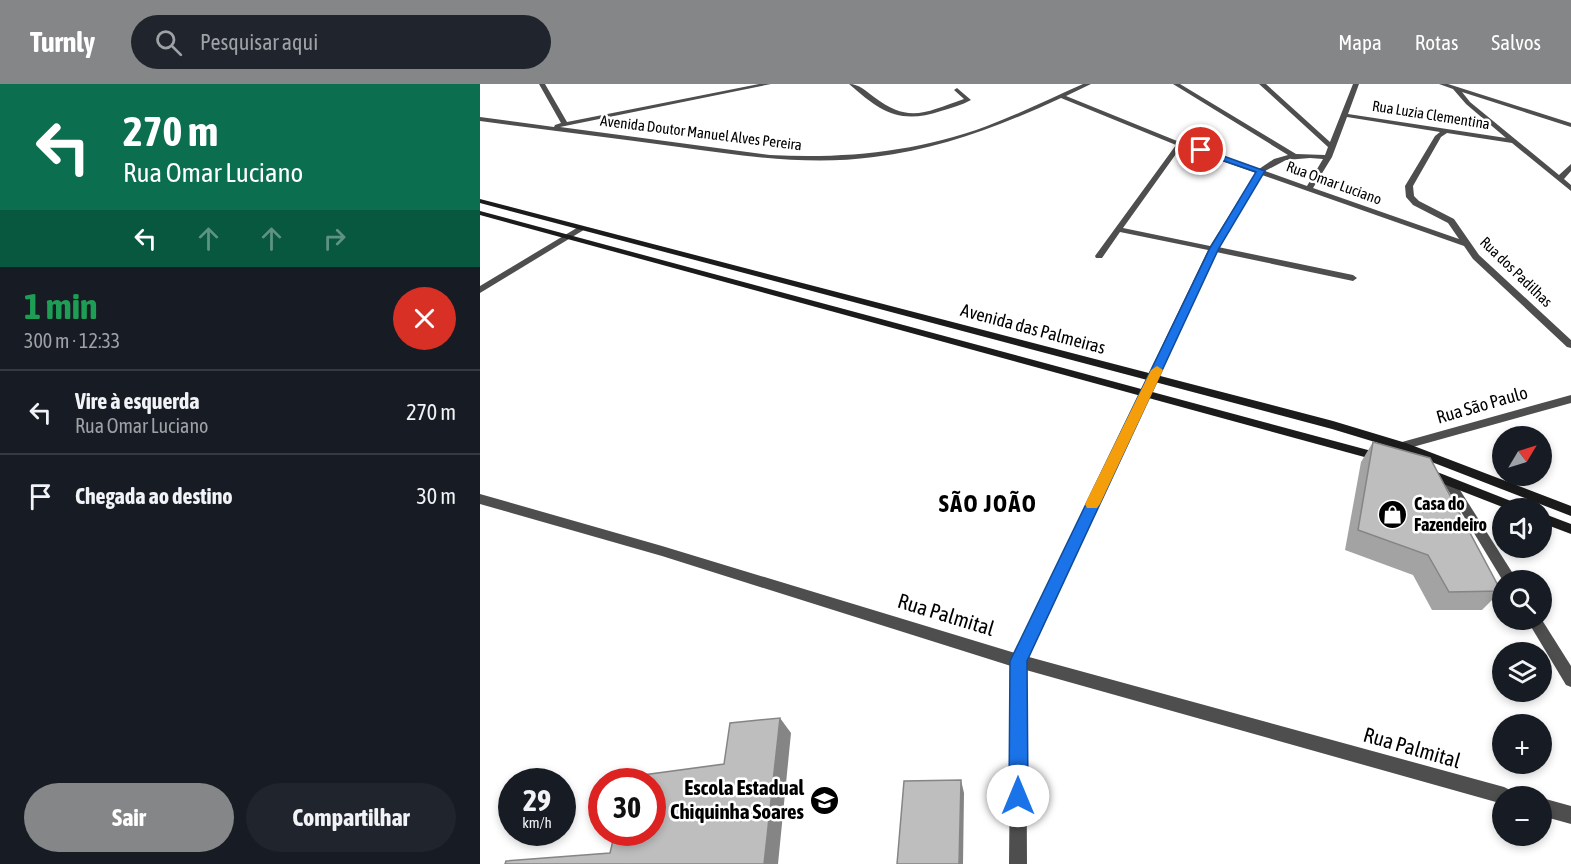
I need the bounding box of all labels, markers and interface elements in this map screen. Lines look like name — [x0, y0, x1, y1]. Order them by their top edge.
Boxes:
search box — [131, 15, 551, 69]
text: Turnly — [30, 26, 95, 58]
icon: search — [152, 26, 185, 59]
text: Pesquisar aqui — [200, 29, 318, 55]
text: Mapa — [1338, 30, 1382, 54]
text: Rotas — [1415, 30, 1458, 54]
text: Salvos — [1491, 30, 1541, 54]
street label: Rua Luzia Clementina — [1371, 97, 1491, 132]
text: 270 m — [123, 107, 218, 155]
icon: left — [24, 108, 102, 186]
street label: Avenida Doutor Manuel Alves Pereira — [599, 112, 803, 153]
pin — [1175, 124, 1226, 175]
icon: arrive — [1184, 133, 1217, 166]
text: Rua Omar Luciano — [123, 157, 303, 188]
street label: Rua Omar Luciano — [1284, 157, 1384, 208]
icon: left — [129, 222, 162, 255]
icon: ahead — [192, 222, 225, 255]
icon: ahead — [255, 222, 288, 255]
icon: right — [318, 222, 351, 255]
street label: Rua dos Padilhas — [1477, 233, 1556, 310]
text: 1 min — [24, 285, 98, 327]
button: close — [393, 287, 456, 350]
street label: Avenida das Palmeiras — [959, 299, 1108, 358]
text: 300 m · 12:33 — [24, 329, 120, 352]
street label: Rua São Paulo — [1434, 381, 1530, 428]
text: Vire à esquerda — [75, 388, 200, 414]
icon: left — [24, 396, 57, 429]
text: 270 m — [406, 399, 456, 425]
text: Rua Omar Luciano — [75, 414, 209, 437]
north arrow — [1492, 426, 1552, 486]
map controls — [1492, 426, 1552, 846]
icon: arrive — [24, 480, 57, 513]
text: Chegada ao destino — [75, 483, 233, 509]
text: 30 m — [416, 483, 456, 509]
district label: SÃO JOÃO — [939, 490, 1037, 517]
place label: Casa do Fazendeiro — [1414, 493, 1487, 535]
shop icon: Casa do Fazendeiro — [1377, 498, 1409, 530]
button: sound — [1492, 498, 1552, 558]
button: search — [1492, 570, 1552, 630]
street label: Rua Palmital — [895, 588, 998, 640]
button: layers — [1492, 642, 1552, 702]
button: + — [1492, 714, 1552, 774]
street label: Rua Palmital — [1361, 722, 1464, 772]
position arrow — [986, 764, 1050, 828]
speed limit sign: 30 — [588, 768, 666, 846]
place label: Escola Estadual Chiquinha Soares — [670, 775, 805, 823]
button: Sair — [24, 783, 234, 852]
button: Compartilhar — [246, 783, 456, 852]
text: 29 — [523, 783, 551, 817]
school or university icon: Escola Estadual Chiquinha Soares — [809, 784, 841, 816]
button: − — [1492, 786, 1552, 846]
text: km/h — [522, 814, 552, 831]

